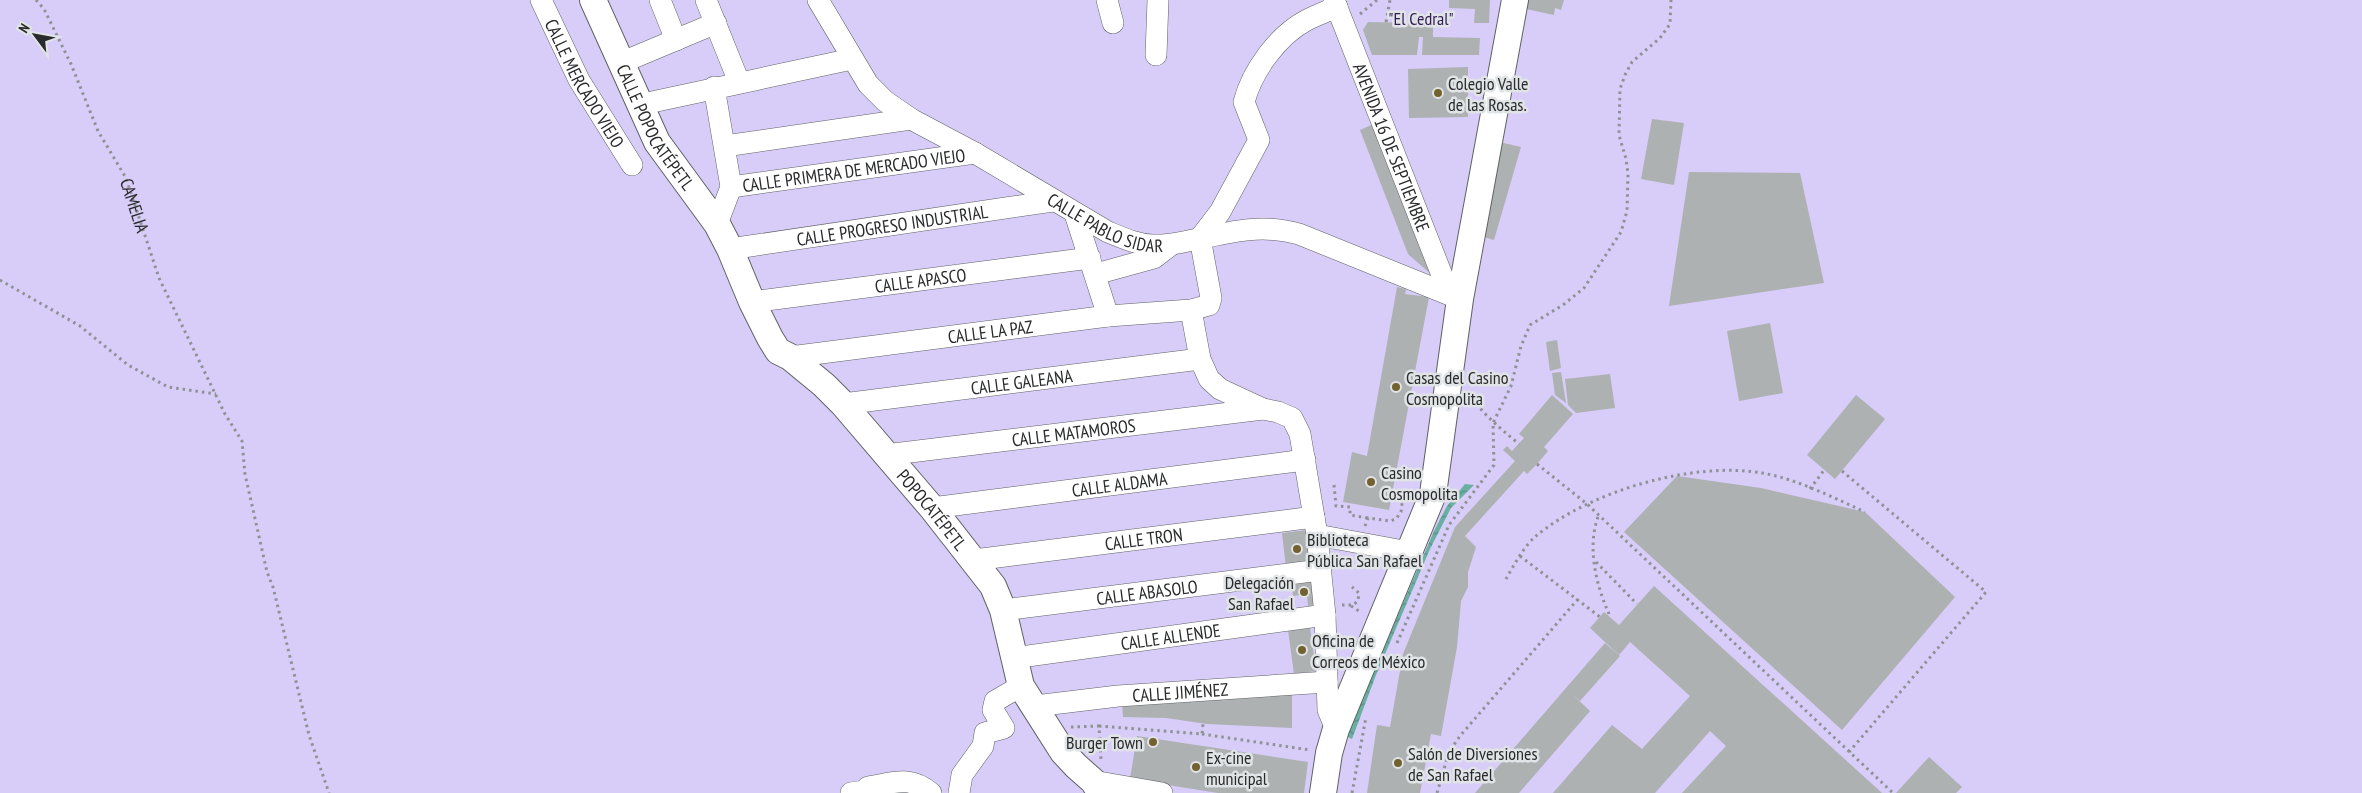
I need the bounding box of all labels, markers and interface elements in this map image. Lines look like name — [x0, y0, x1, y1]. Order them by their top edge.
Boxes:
park label: "El Cedral" — [1388, 7, 1454, 30]
north arrow — [10, 10, 60, 60]
street label: CALLE MERCADO VIEJO — [540, 15, 630, 152]
text: N — [14, 20, 34, 36]
street label: AVENIDA 16 DE SEPTIEMBRE — [1348, 59, 1435, 235]
street label: CALLE POPOCATÉPETL — [612, 61, 700, 195]
place label: Colegio Valle de las Rosas. — [1448, 72, 1528, 116]
marker: Colegio Valle de las Rosas. — [1432, 87, 1444, 99]
street label: CALLE PRIMERA DE MERCADO VIEJO — [741, 143, 967, 197]
street label: CAMELIA — [115, 175, 155, 236]
street label: CALLE PABLO SIDAR — [1043, 187, 1164, 257]
street label: CALLE PROGRESO INDUSTRIAL — [795, 199, 990, 250]
street label: CALLE APASCO — [873, 263, 968, 297]
street label: CALLE LA PAZ — [946, 314, 1034, 348]
street label: CALLE GALEANA — [969, 364, 1074, 399]
place label: Casas del Casino Cosmopolita — [1406, 366, 1509, 410]
marker: Casas del Casino Cosmopolita — [1390, 381, 1402, 393]
street label: CALLE MATAMOROS — [1010, 413, 1137, 451]
place label: Casino Cosmopolita — [1381, 461, 1458, 505]
street label: POPOCATÉPETL — [892, 464, 972, 555]
street label: CALLE ALDAMA — [1070, 466, 1169, 501]
marker: Casino Cosmopolita — [1365, 476, 1377, 488]
street label: CALLE TRON — [1103, 522, 1184, 555]
place label: Biblioteca Pública San Rafael — [1307, 528, 1423, 572]
marker: Biblioteca Pública San Rafael — [1291, 543, 1303, 555]
place label: Delegación San Rafael — [1225, 571, 1295, 615]
street label: CALLE ABASOLO — [1095, 574, 1199, 610]
marker: Delegación San Rafael — [1298, 586, 1310, 598]
street label: CALLE ALLENDE — [1119, 618, 1222, 655]
place label: Oficina de Correos de México — [1312, 629, 1425, 673]
marker: Oficina de Correos de México — [1296, 644, 1308, 656]
street label: CALLE JIMÉNEZ — [1132, 677, 1229, 707]
place label: Burger Town — [1066, 731, 1143, 754]
marker: Burger Town — [1147, 736, 1159, 748]
place label: Salón de Diversiones de San Rafael — [1408, 742, 1538, 786]
place label: Ex-cine municipal — [1206, 746, 1268, 790]
marker: Salón de Diversiones de San Rafael — [1392, 757, 1404, 769]
marker: Ex-cine municipal — [1190, 761, 1202, 773]

